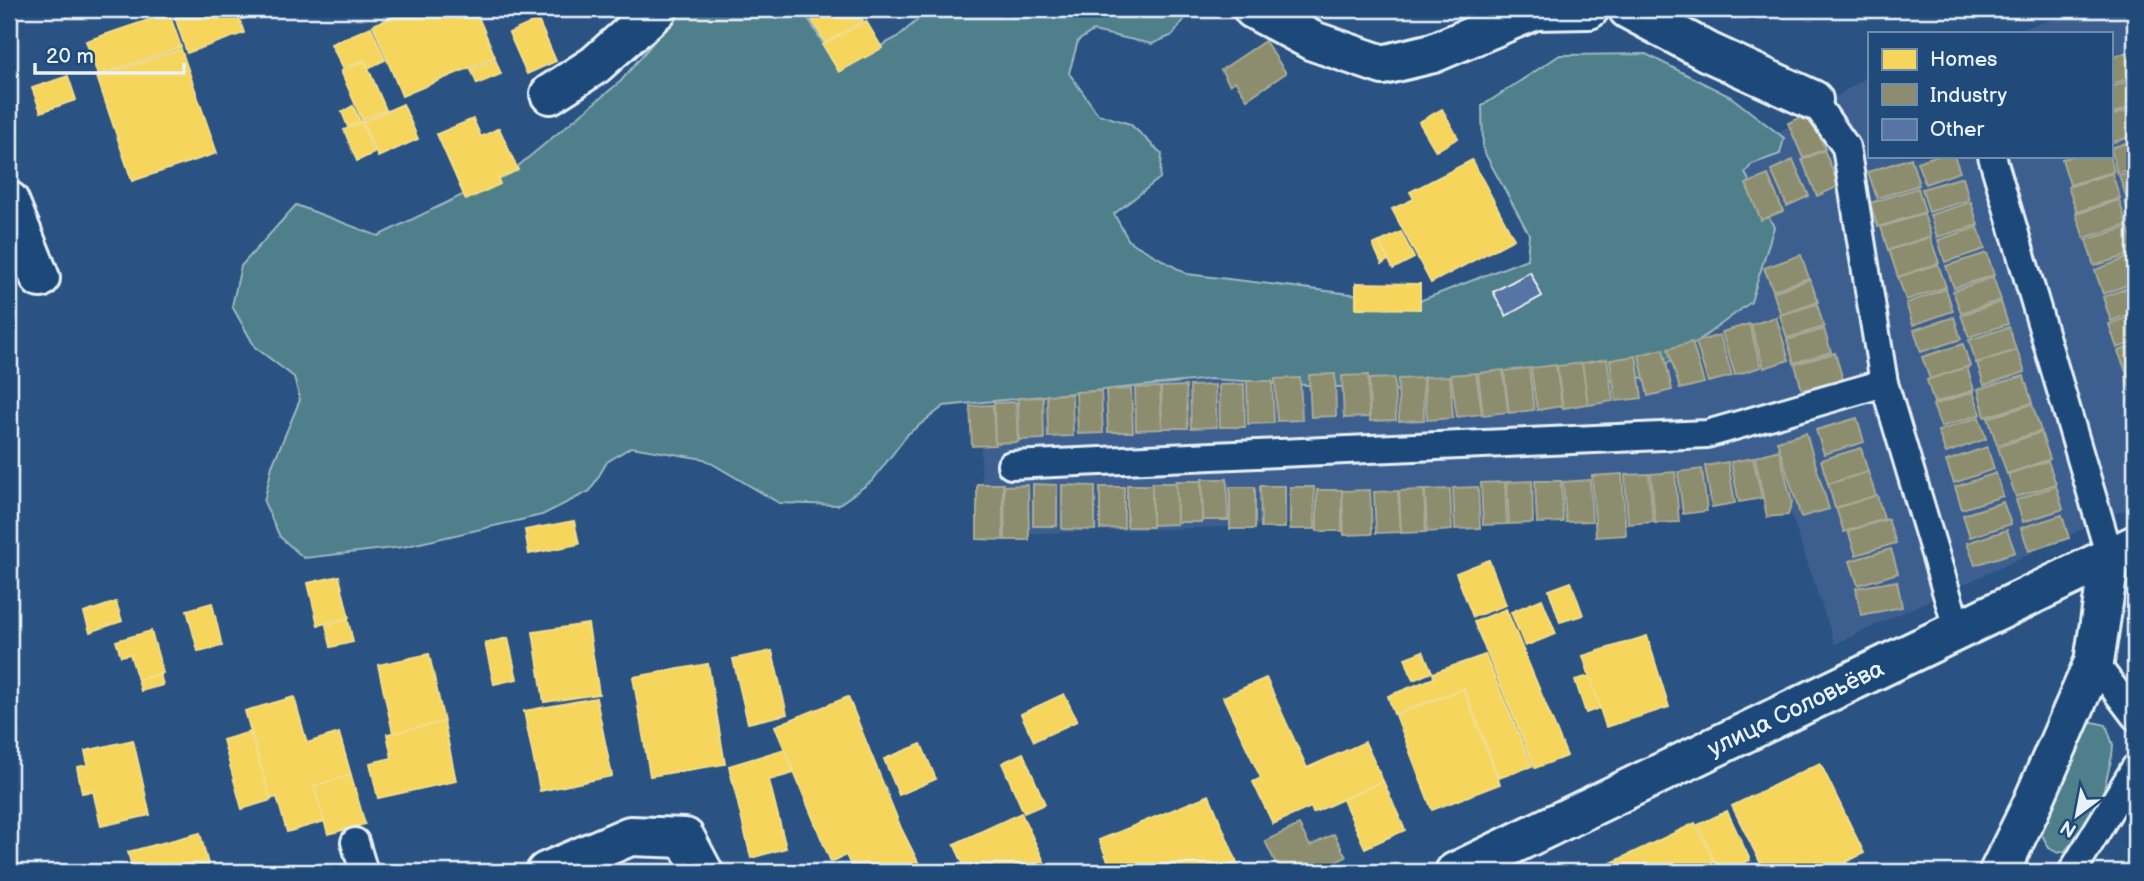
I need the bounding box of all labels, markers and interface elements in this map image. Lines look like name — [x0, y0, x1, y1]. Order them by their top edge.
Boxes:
scale bar — [35, 32, 184, 76]
legend — [1868, 32, 2112, 158]
text: 20 m — [46, 44, 94, 69]
text: Homes — [1930, 47, 1998, 72]
text: Industry — [1930, 83, 2008, 108]
text: Other — [1930, 117, 1985, 142]
street label: улица Соловьёва — [1703, 653, 1888, 763]
north arrow — [2042, 780, 2112, 850]
text: N — [2057, 815, 2081, 842]

